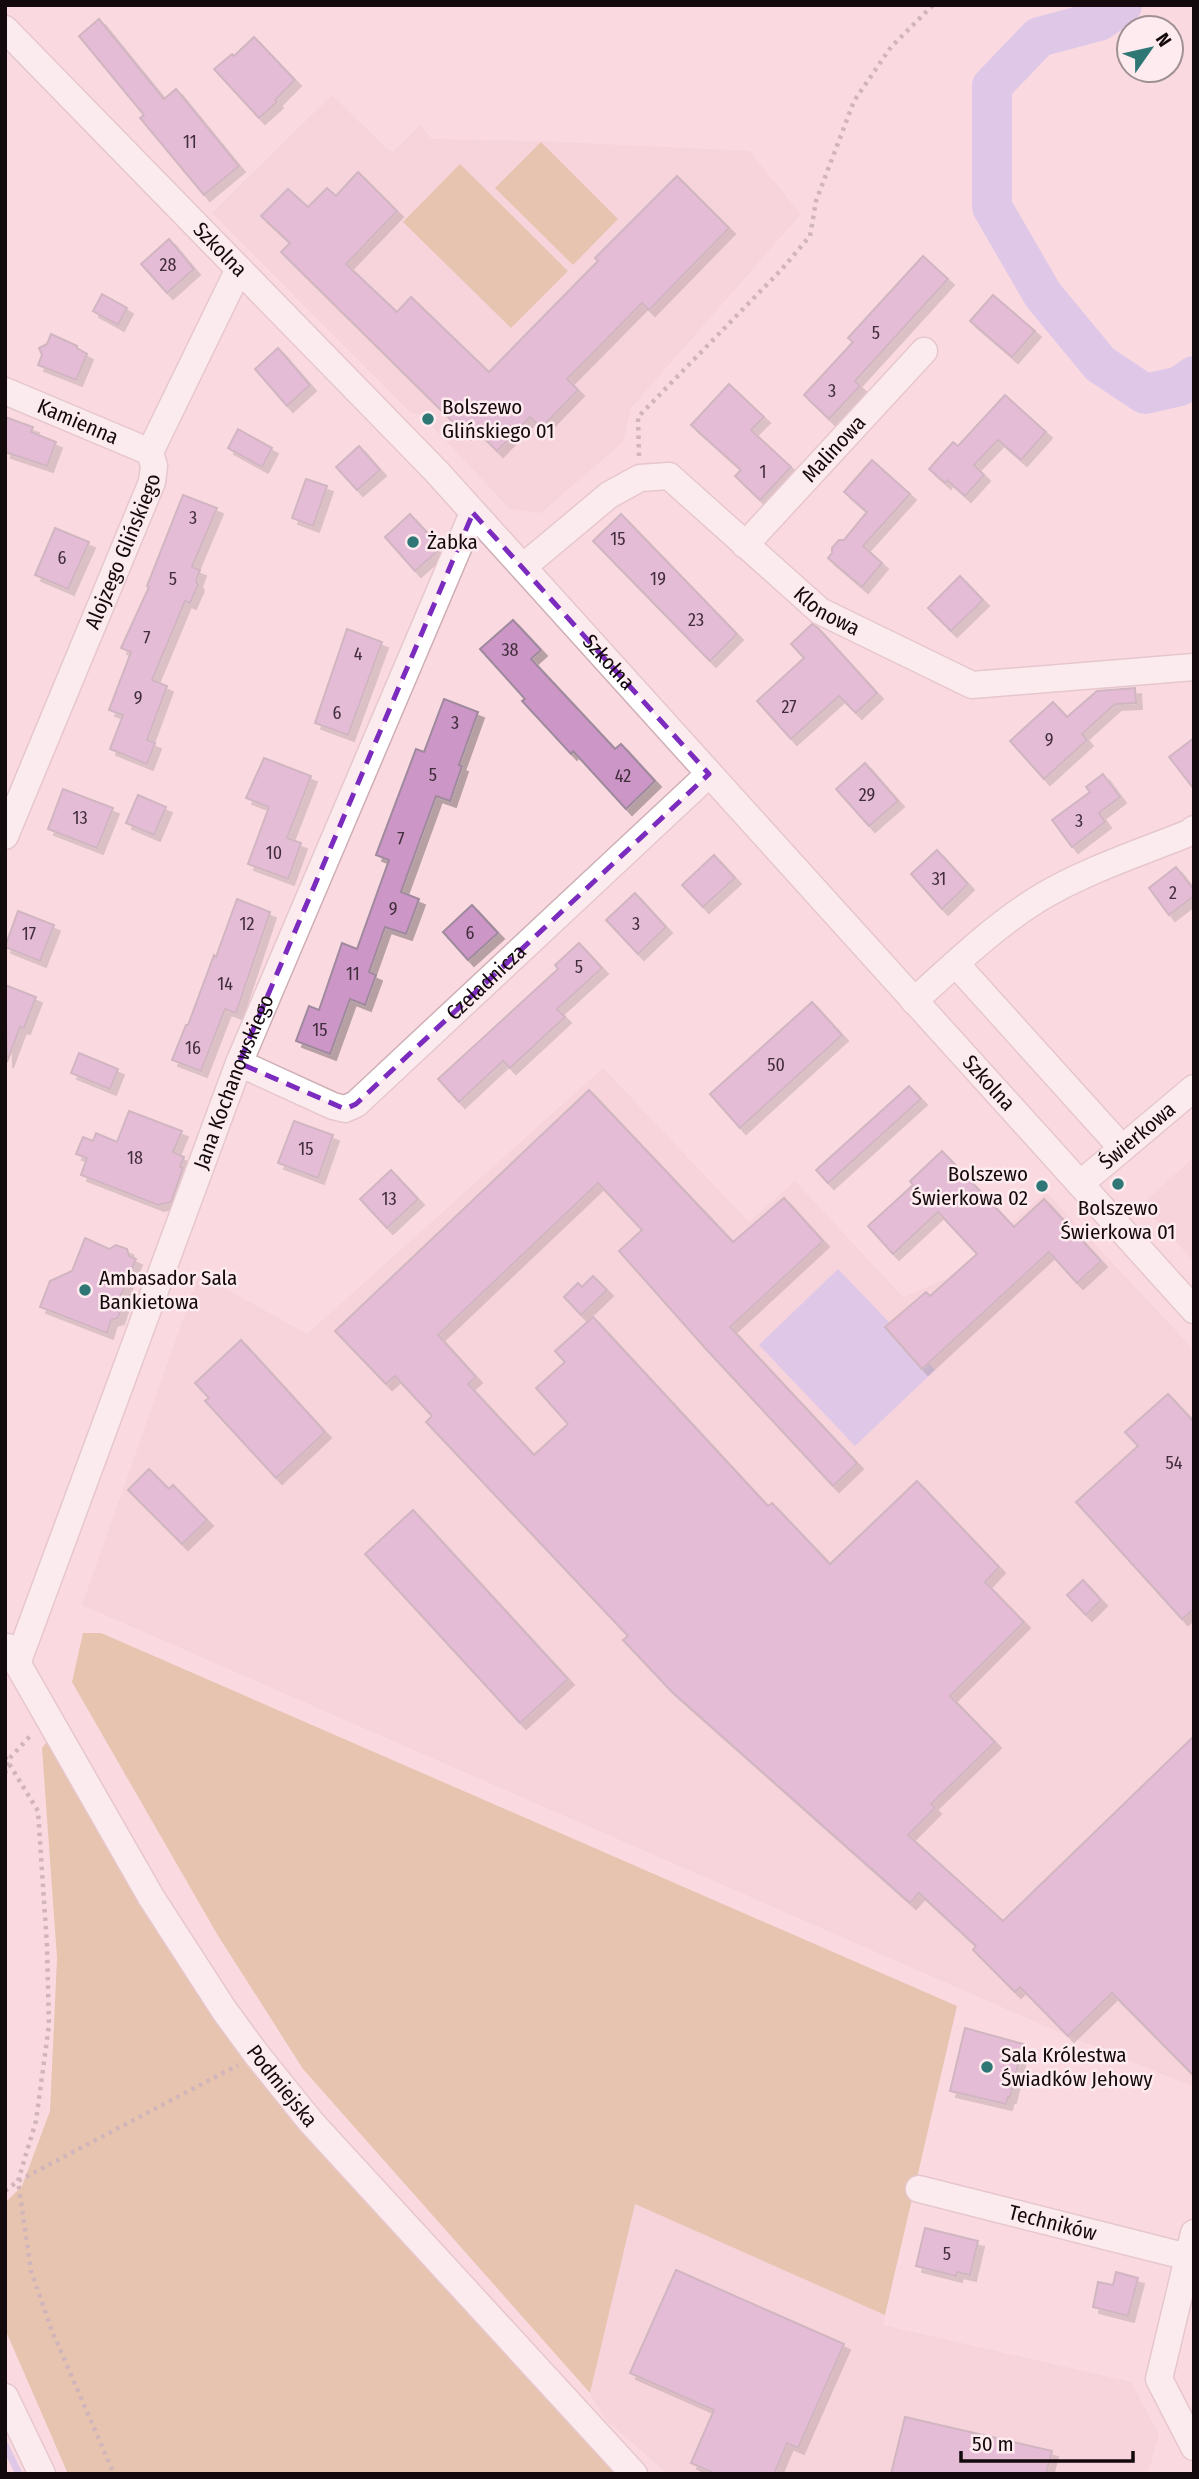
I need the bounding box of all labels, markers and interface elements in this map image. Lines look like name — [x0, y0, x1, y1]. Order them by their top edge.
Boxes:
north arrow — [1115, 14, 1185, 84]
text: N — [1151, 29, 1176, 51]
house number: 11 — [183, 131, 197, 153]
street label: Szkolna — [188, 217, 252, 282]
house number: 28 — [160, 254, 176, 276]
house number: 5 — [872, 322, 880, 344]
house number: 3 — [828, 380, 836, 402]
street label: Kamienna — [33, 393, 122, 450]
place label: Bolszewo Glińskiego 01 — [442, 394, 554, 444]
street label: Malinowa — [797, 410, 871, 488]
marker: Bolszewo Glińskiego 01 — [420, 411, 436, 427]
house number: 1 — [759, 461, 767, 483]
street label: Alojzego Glińskiego — [79, 473, 166, 633]
house number: 3 — [189, 507, 197, 529]
house number: 15 — [610, 528, 626, 550]
place label: Żabka — [427, 529, 478, 555]
marker: Żabka — [405, 534, 421, 550]
house number: 6 — [58, 547, 67, 569]
house number: 5 — [169, 568, 177, 590]
house number: 19 — [650, 568, 666, 590]
street label: Klonowa — [788, 581, 864, 641]
house number: 23 — [688, 609, 704, 631]
house number: 7 — [143, 627, 151, 649]
street label: Szkolna — [577, 629, 641, 695]
house number: 38 — [501, 639, 519, 661]
house number: 4 — [354, 643, 363, 665]
house number: 9 — [134, 687, 142, 709]
house number: 27 — [781, 696, 797, 718]
house number: 6 — [333, 702, 342, 724]
house number: 3 — [451, 712, 459, 734]
house number: 9 — [1045, 729, 1053, 751]
house number: 5 — [429, 764, 437, 786]
house number: 42 — [615, 765, 631, 787]
house number: 29 — [859, 784, 875, 806]
house number: 13 — [72, 807, 88, 829]
house number: 3 — [1075, 810, 1083, 832]
house number: 7 — [397, 828, 405, 850]
house number: 10 — [266, 842, 282, 864]
house number: 31 — [932, 868, 946, 890]
house number: 2 — [1169, 882, 1177, 904]
house number: 9 — [389, 898, 397, 920]
house number: 12 — [240, 913, 255, 935]
house number: 3 — [632, 913, 640, 935]
house number: 6 — [466, 922, 475, 944]
house number: 17 — [22, 923, 36, 945]
street label: Czeladnicza — [441, 939, 532, 1026]
house number: 5 — [575, 956, 583, 978]
house number: 11 — [346, 963, 360, 985]
house number: 14 — [217, 973, 233, 995]
street label: Jana Kochanowskiego — [188, 991, 280, 1173]
house number: 15 — [312, 1019, 328, 1041]
house number: 16 — [185, 1037, 201, 1059]
street label: Szkolna — [957, 1050, 1021, 1116]
house number: 50 — [767, 1054, 785, 1076]
street label: Świerkowa — [1094, 1096, 1181, 1175]
house number: 15 — [298, 1138, 314, 1160]
house number: 18 — [127, 1147, 143, 1169]
place label: Bolszewo Świerkowa 02 — [912, 1161, 1028, 1211]
marker: Bolszewo Świerkowa 01 — [1110, 1176, 1126, 1192]
marker: Bolszewo Świerkowa 02 — [1034, 1178, 1050, 1194]
house number: 13 — [381, 1188, 397, 1210]
place label: Bolszewo Świerkowa 01 — [1060, 1195, 1176, 1245]
place label: Ambasador Sala Bankietowa — [99, 1265, 237, 1315]
marker: Ambasador Sala Bankietowa — [77, 1282, 93, 1298]
house number: 54 — [1166, 1452, 1183, 1474]
street label: Podmiejska — [241, 2040, 323, 2132]
place label: Sala Królestwa Świadków Jehowy — [1001, 2042, 1153, 2092]
marker: Sala Królestwa Świadków Jehowy — [979, 2059, 995, 2075]
street label: Techników — [1006, 2199, 1100, 2246]
house number: 5 — [943, 2243, 951, 2265]
scale bar — [961, 2420, 1132, 2464]
text: 50 m — [972, 2431, 1014, 2457]

